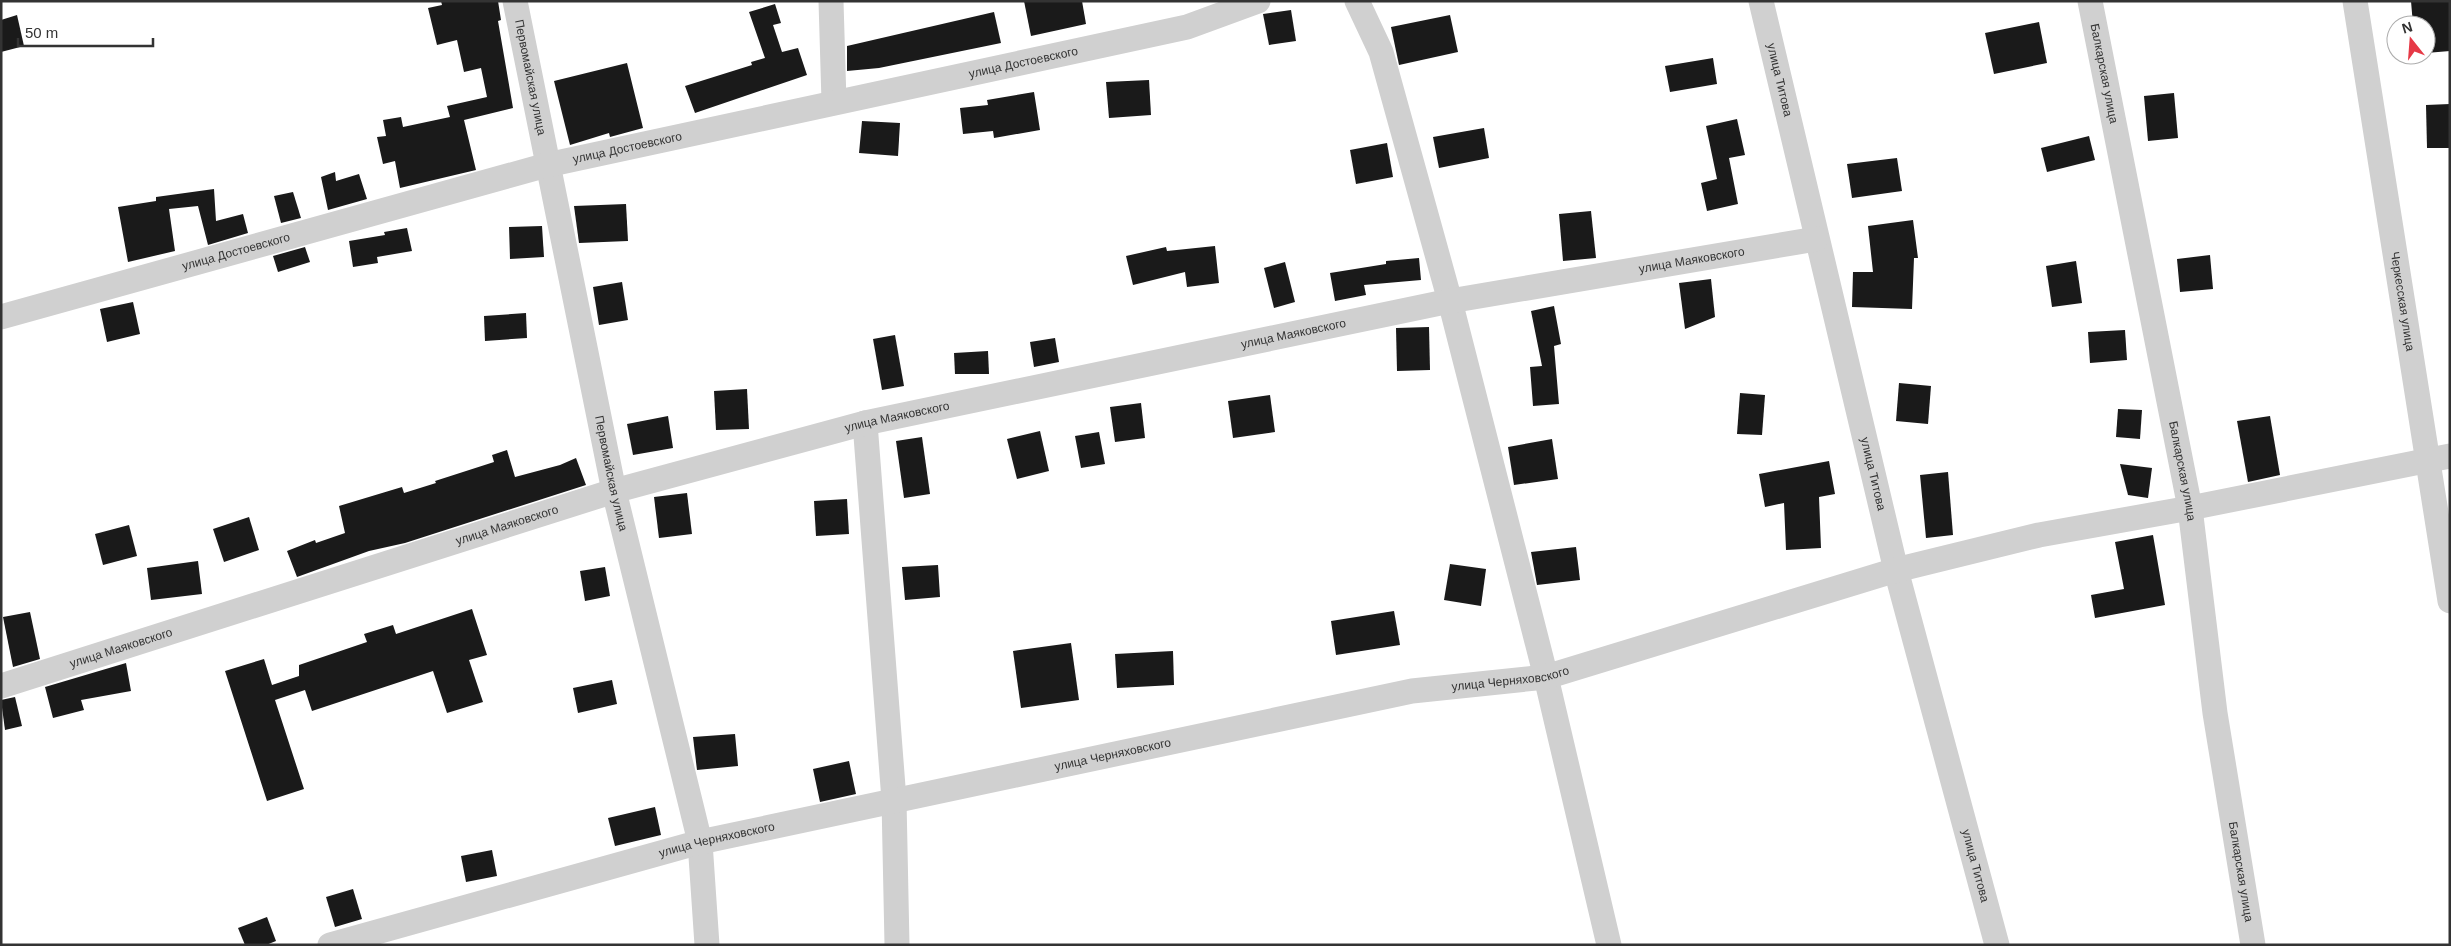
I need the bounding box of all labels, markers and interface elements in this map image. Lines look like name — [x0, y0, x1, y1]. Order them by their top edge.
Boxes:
scale bar — [18, 15, 152, 47]
north arrow — [2386, 15, 2436, 65]
street label: Первомайская улица — [512, 18, 549, 137]
text: N — [2400, 18, 2414, 37]
street label: Балкарская улица — [2088, 22, 2121, 125]
text: 50 m — [25, 24, 58, 41]
street label: улица Титова — [1764, 42, 1795, 118]
street label: улица Достоевского — [967, 44, 1079, 81]
street label: улица Достоевского — [572, 129, 684, 166]
street label: улица Достоевского — [181, 230, 292, 273]
street label: улица Маяковского — [1638, 244, 1746, 276]
street label: Черкесская улица — [2388, 251, 2417, 352]
street label: улица Маяковского — [1240, 316, 1348, 351]
street label: улица Маяковского — [843, 398, 951, 435]
street label: Первомайская улица — [592, 414, 631, 533]
street label: Балкарская улица — [2166, 420, 2199, 522]
street label: улица Титова — [1858, 436, 1889, 512]
street label: улица Маяковского — [454, 502, 560, 548]
street label: улица Маяковского — [68, 625, 174, 671]
street label: улица Черняховского — [1451, 663, 1571, 694]
street label: улица Черняховского — [1053, 735, 1173, 774]
street label: улица Черняховского — [657, 819, 776, 860]
street label: Балкарская улица — [2226, 820, 2256, 923]
street label: улица Титова — [1959, 828, 1992, 904]

